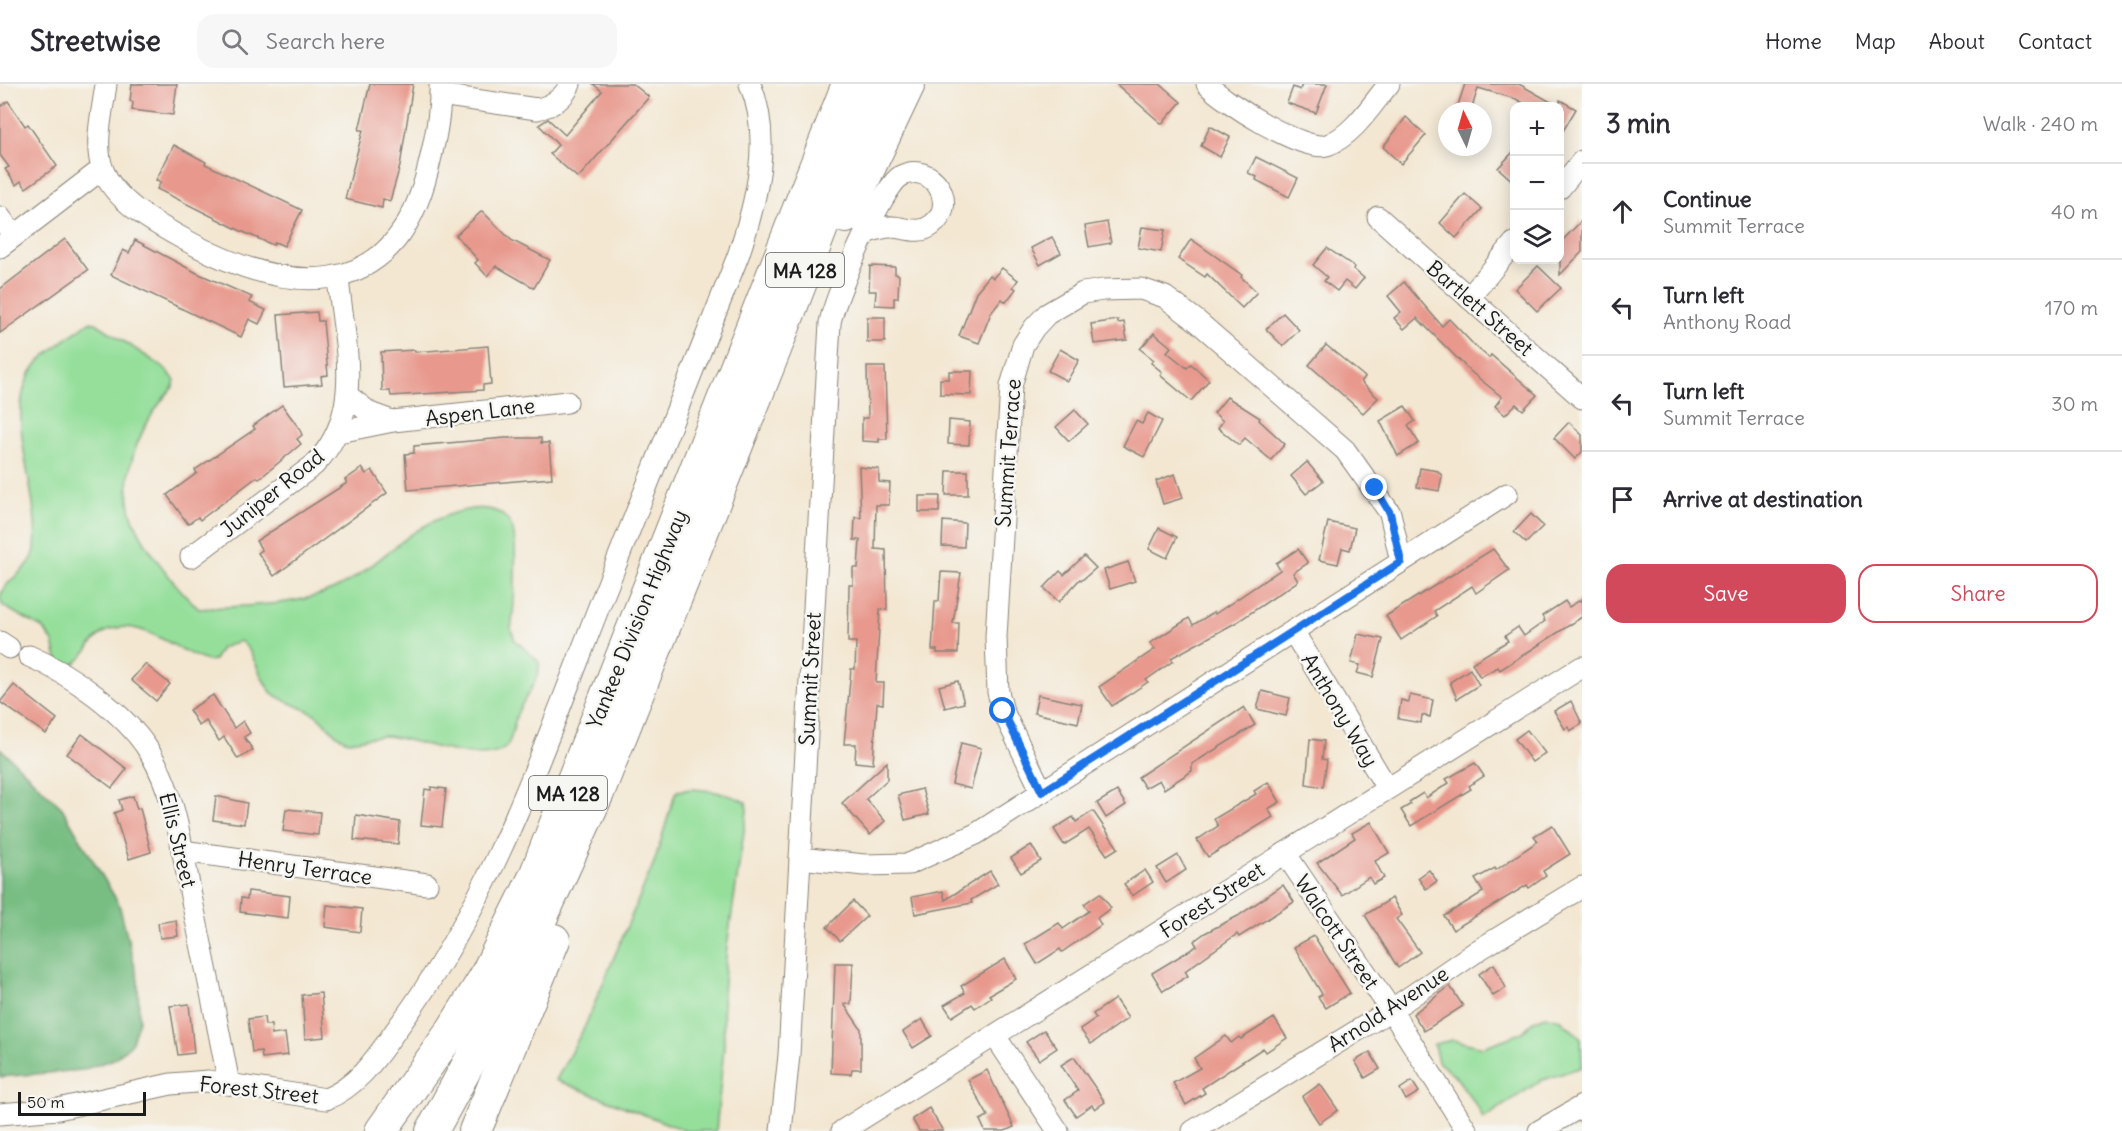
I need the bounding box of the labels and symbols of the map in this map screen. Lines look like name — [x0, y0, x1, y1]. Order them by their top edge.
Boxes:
north arrow — [1438, 102, 1492, 156]
road number: MA 128 — [766, 253, 844, 287]
street label: Bartlett Street — [1421, 254, 1539, 362]
street label: Summit Terrace — [989, 378, 1027, 528]
street label: Aspen Lane — [424, 392, 536, 432]
street label: Juniper Road — [215, 443, 329, 543]
route end — [1361, 474, 1387, 500]
street label: Yankee Division Highway — [581, 505, 693, 733]
street label: Summit Street — [793, 612, 827, 746]
street label: Anthony Way — [1296, 648, 1384, 772]
route start — [989, 697, 1015, 723]
road number: MA 128 — [529, 776, 607, 810]
street label: Ellis Street — [153, 790, 203, 890]
street label: Henry Terrace — [236, 845, 374, 891]
street label: Forest Street — [1154, 856, 1270, 944]
street label: Walcott Street — [1289, 870, 1385, 994]
street label: Arnold Avenue — [1323, 960, 1453, 1058]
street label: Forest Street — [198, 1070, 320, 1110]
scale bar — [18, 1089, 146, 1116]

